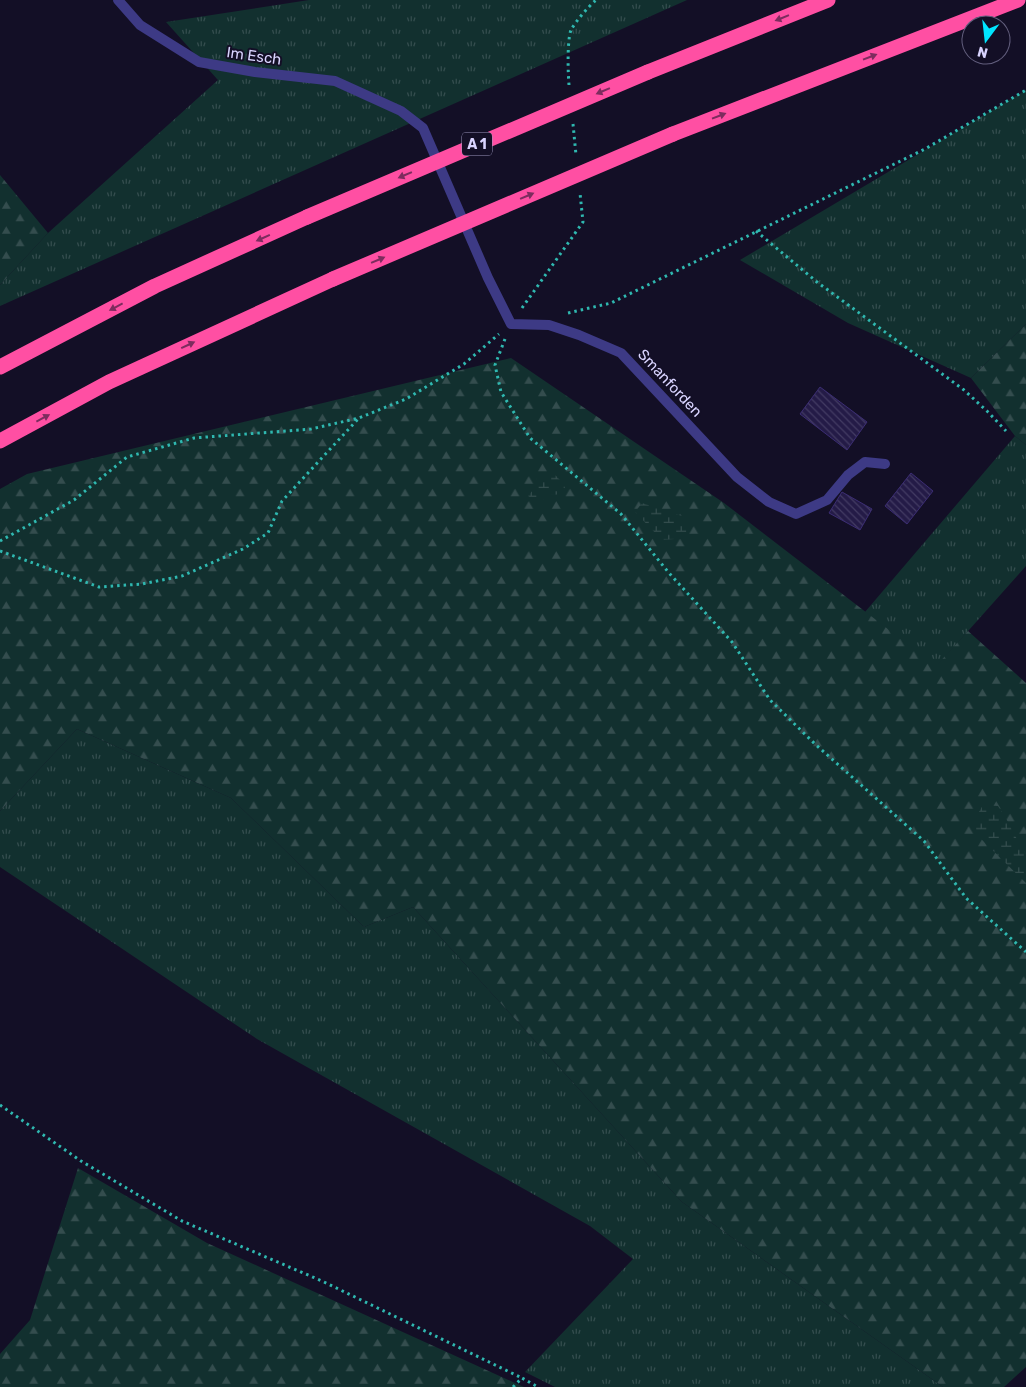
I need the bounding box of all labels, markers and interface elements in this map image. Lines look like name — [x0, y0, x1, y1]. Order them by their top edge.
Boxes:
one-way arrow — [775, 15, 790, 22]
north arrow — [961, 15, 1011, 65]
street label: Im Esch — [225, 43, 283, 69]
text: N — [976, 43, 990, 62]
one-way arrow — [863, 53, 877, 61]
one-way arrow — [595, 87, 610, 95]
one-way arrow — [712, 112, 726, 120]
road number: A 1 — [462, 132, 492, 156]
one-way arrow — [398, 172, 412, 180]
one-way arrow — [520, 192, 534, 200]
one-way arrow — [256, 234, 270, 242]
one-way arrow — [370, 255, 385, 263]
one-way arrow — [108, 303, 123, 311]
one-way arrow — [181, 341, 195, 349]
street label: Smanforden — [634, 345, 706, 421]
one-way arrow — [36, 414, 50, 422]

